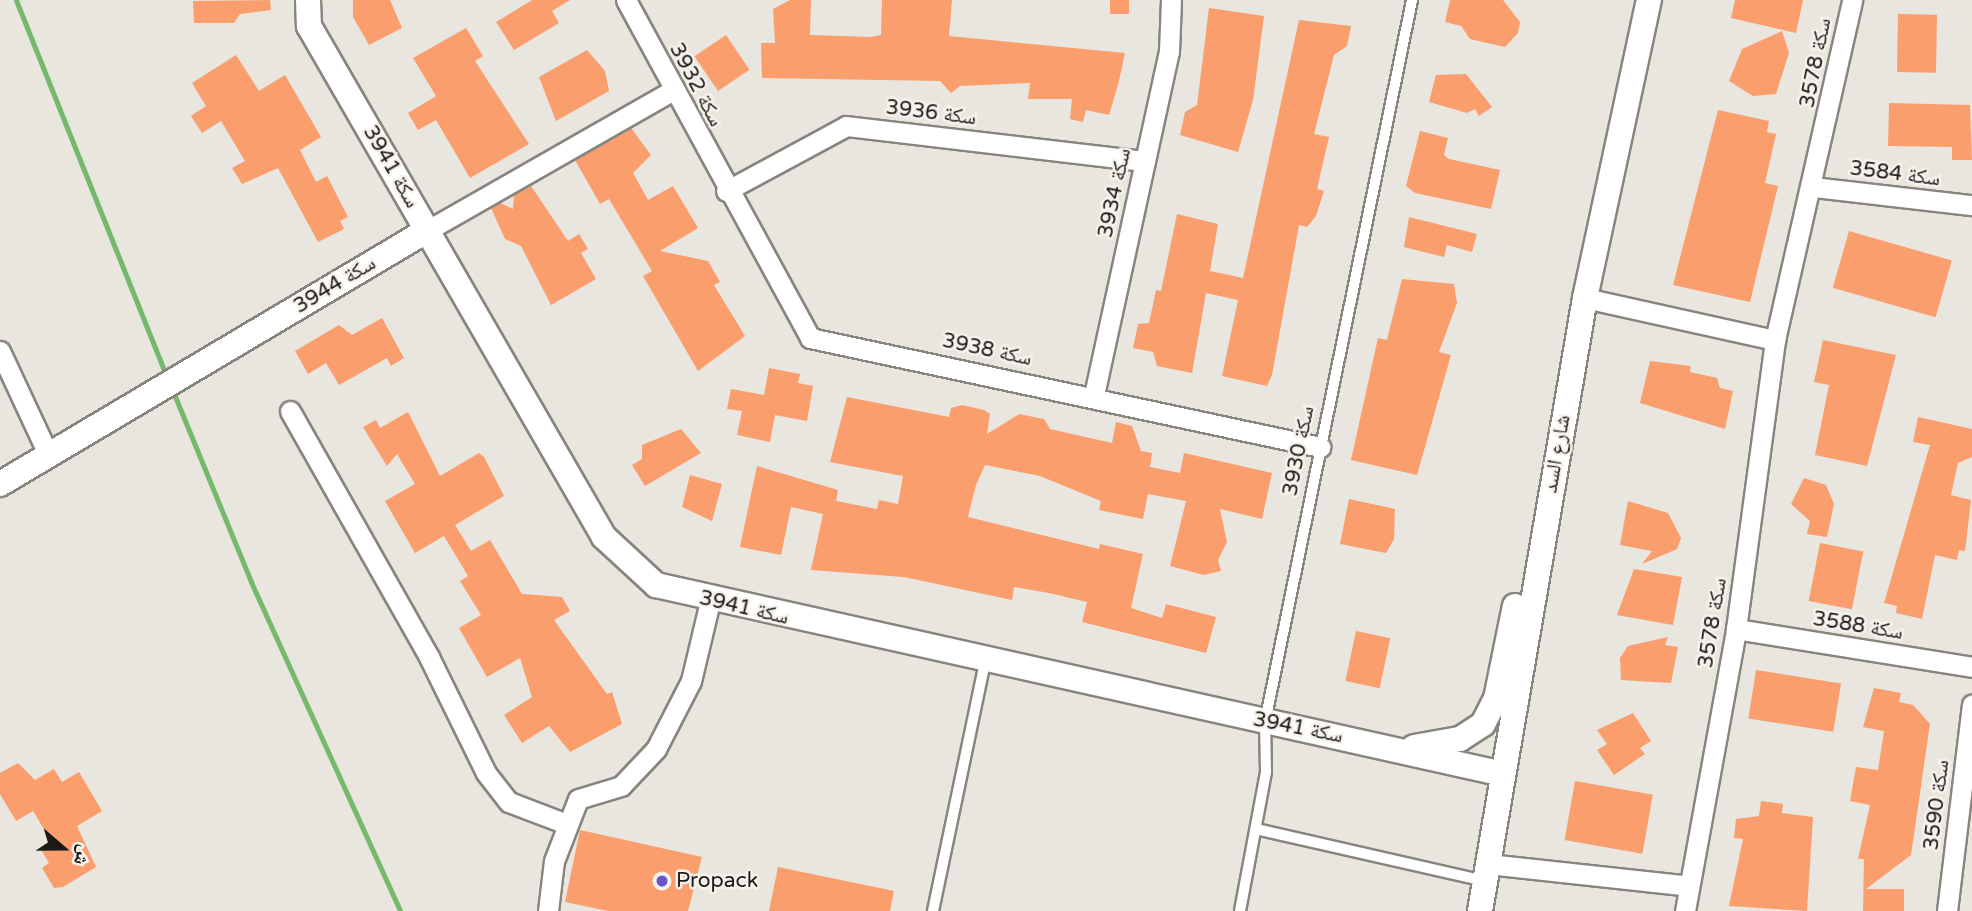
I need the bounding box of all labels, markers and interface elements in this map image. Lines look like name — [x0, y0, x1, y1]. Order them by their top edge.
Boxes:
street label: سكة 3578 — [1795, 16, 1837, 110]
street label: سكة 3932 — [663, 39, 729, 131]
street label: سكة 3936 — [884, 95, 978, 131]
street label: سكة 3941 — [357, 121, 425, 213]
street label: سكة 3934 — [1093, 146, 1137, 240]
street label: سكة 3584 — [1848, 156, 1942, 192]
street label: سكة 3944 — [289, 251, 381, 319]
street label: سكة 3938 — [940, 328, 1034, 372]
street label: سكة 3930 — [1278, 404, 1320, 498]
street label: شارع السد — [1538, 413, 1576, 495]
street label: سكة 3578 — [1693, 576, 1733, 670]
street label: سكة 3941 — [697, 585, 791, 631]
street label: سكة 3588 — [1811, 606, 1905, 646]
street label: سكة 3941 — [1251, 707, 1345, 749]
street label: سكة 3590 — [1919, 758, 1955, 852]
north arrow — [28, 813, 98, 883]
text: ش — [69, 842, 97, 868]
place label: Propack — [676, 868, 758, 894]
marker: Propack — [654, 873, 670, 889]

